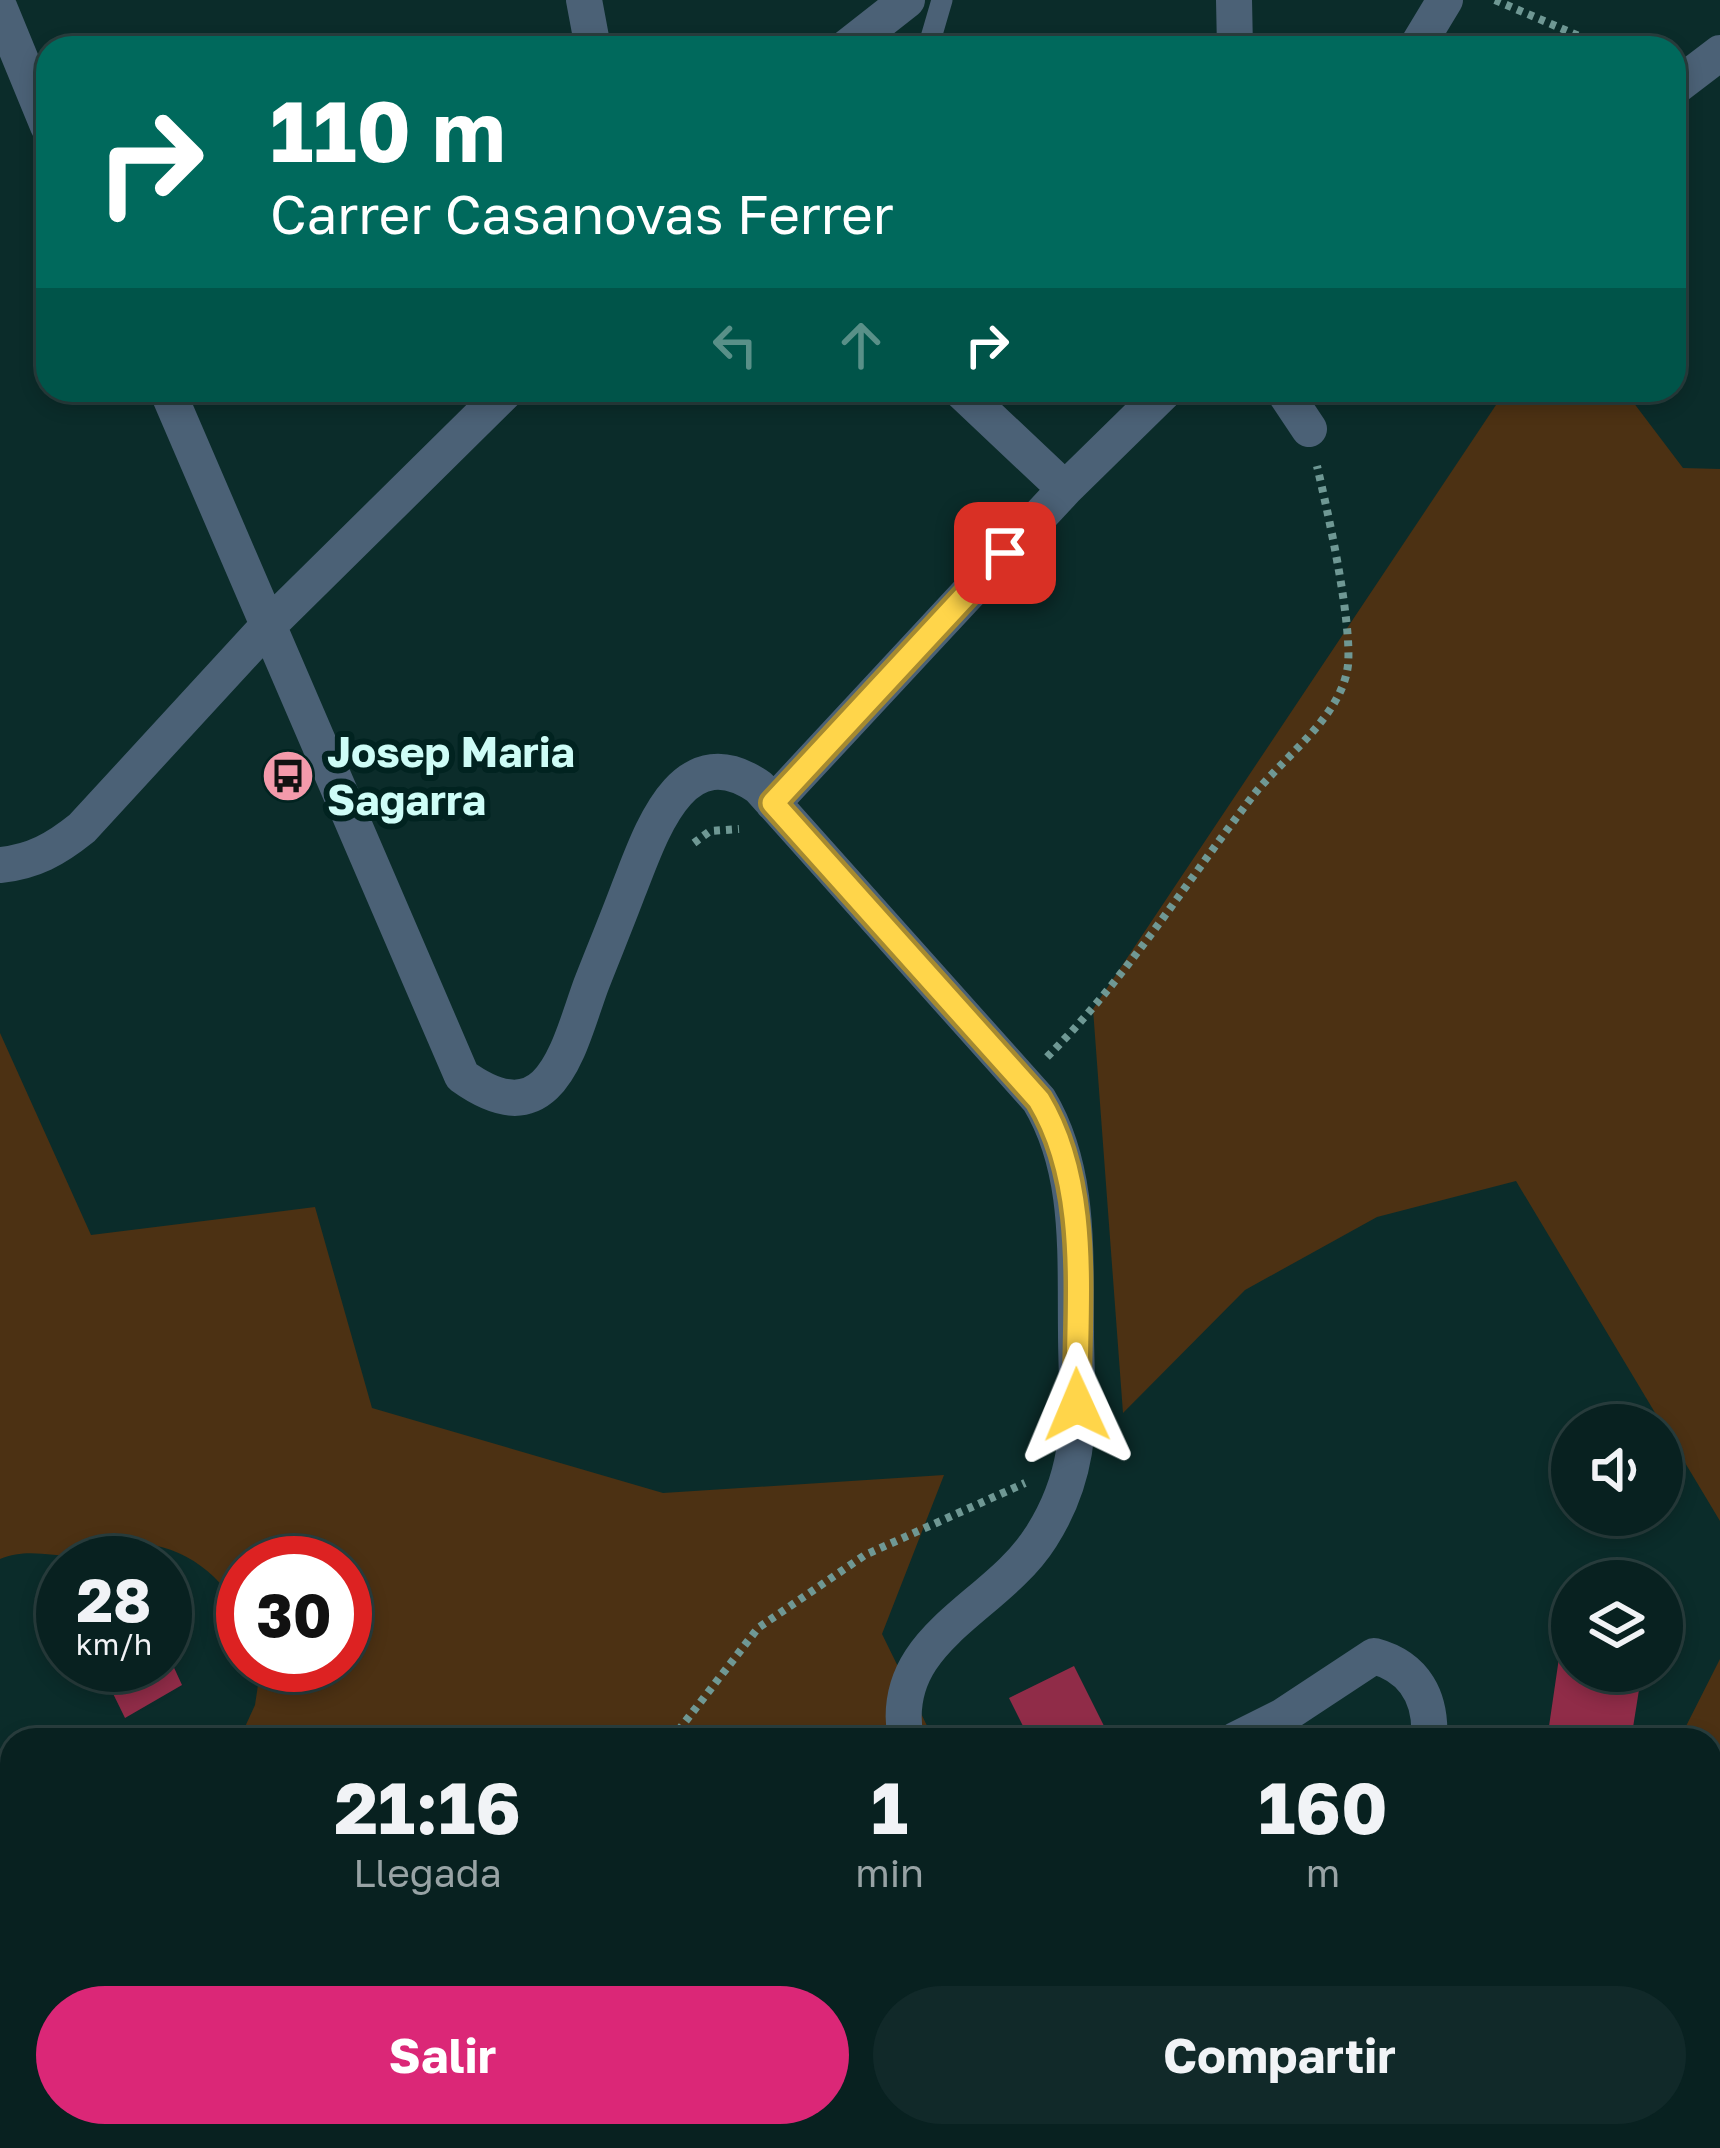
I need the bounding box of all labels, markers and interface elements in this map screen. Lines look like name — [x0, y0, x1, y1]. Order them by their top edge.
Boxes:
text: 110 m — [270, 80, 506, 180]
icon: right — [72, 84, 228, 240]
text: Carrer Casanovas Ferrer — [270, 181, 894, 246]
icon: left — [702, 312, 768, 378]
icon: ahead — [828, 312, 894, 378]
icon: right — [954, 312, 1020, 378]
pin — [954, 502, 1056, 604]
icon: arrive — [972, 520, 1038, 586]
place label: Josep Maria Sagarra — [327, 726, 575, 824]
bus stop icon: Josep Maria Sagarra — [260, 748, 316, 804]
position arrow — [1014, 1342, 1140, 1468]
map controls — [1551, 1404, 1683, 1692]
button: sound — [1551, 1404, 1683, 1536]
speed limit sign: 30 — [216, 1536, 372, 1692]
button: layers — [1551, 1560, 1683, 1692]
text: 28 — [76, 1563, 151, 1635]
text: km/h — [76, 1626, 152, 1662]
text: 21:16 — [334, 1763, 521, 1850]
text: 1 — [871, 1763, 908, 1850]
text: 160 — [1258, 1763, 1388, 1850]
text: Llegada — [353, 1849, 502, 1896]
text: min — [855, 1849, 924, 1896]
text: m — [1306, 1849, 1340, 1896]
button: Salir — [36, 1986, 849, 2124]
button: Compartir — [873, 1986, 1686, 2124]

